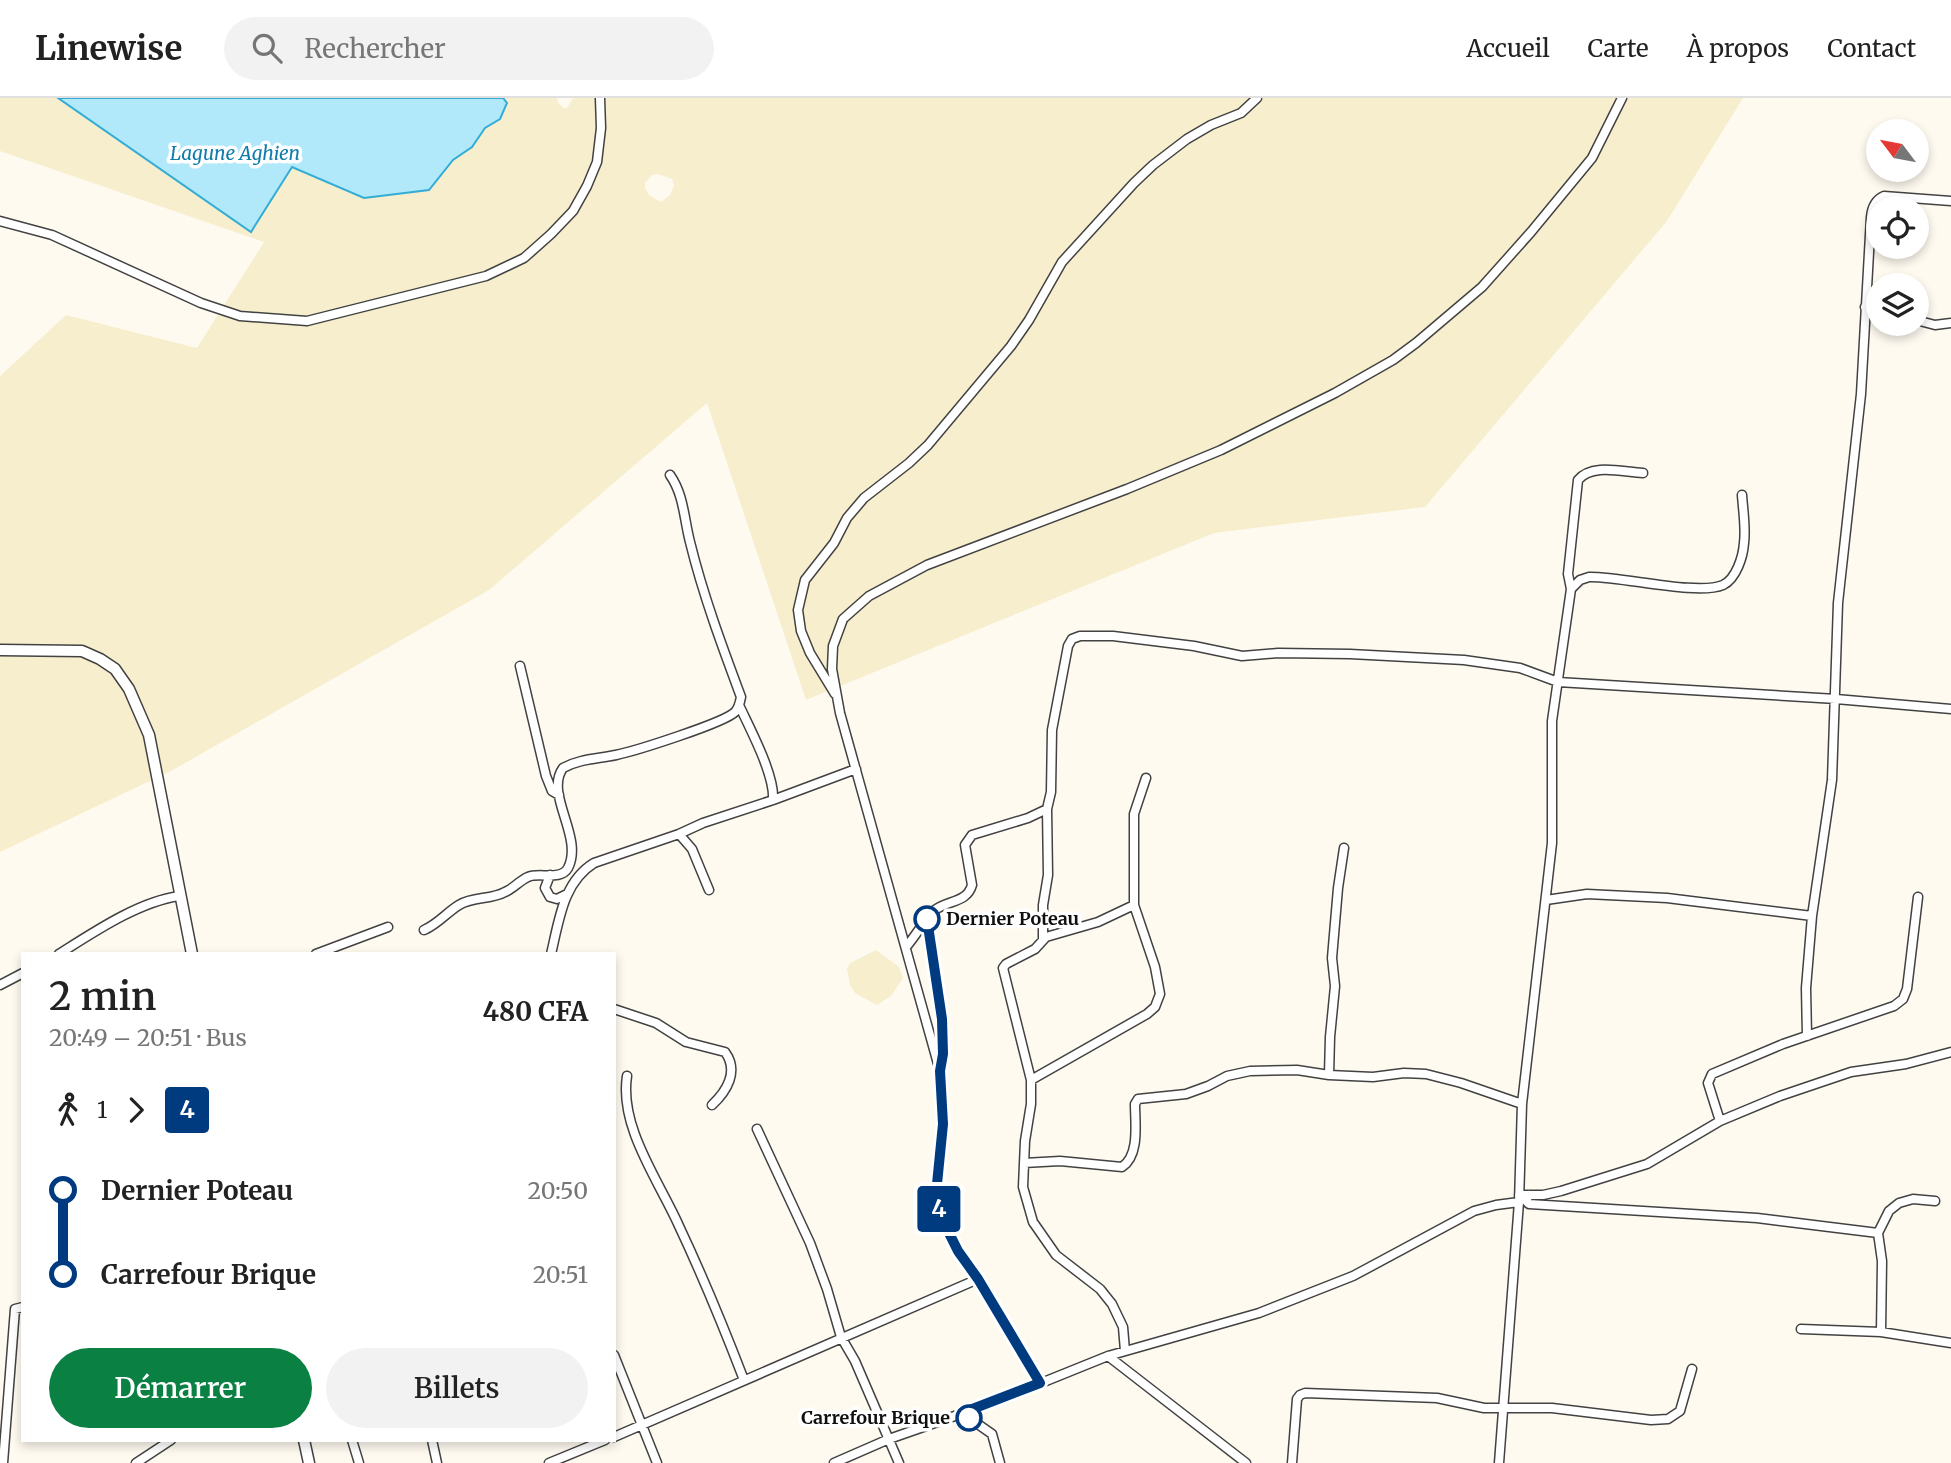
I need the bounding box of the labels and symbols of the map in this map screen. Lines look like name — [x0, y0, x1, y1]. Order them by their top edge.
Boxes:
north arrow — [1866, 119, 1928, 182]
water label: Lagune Aghien — [170, 141, 300, 165]
marker: Dernier Poteau — [914, 906, 940, 932]
place label: Dernier Poteau — [946, 907, 1079, 930]
line badge: 4 — [916, 1186, 962, 1232]
marker: Carrefour Brique — [956, 1405, 982, 1431]
place label: Carrefour Brique — [801, 1406, 950, 1429]

